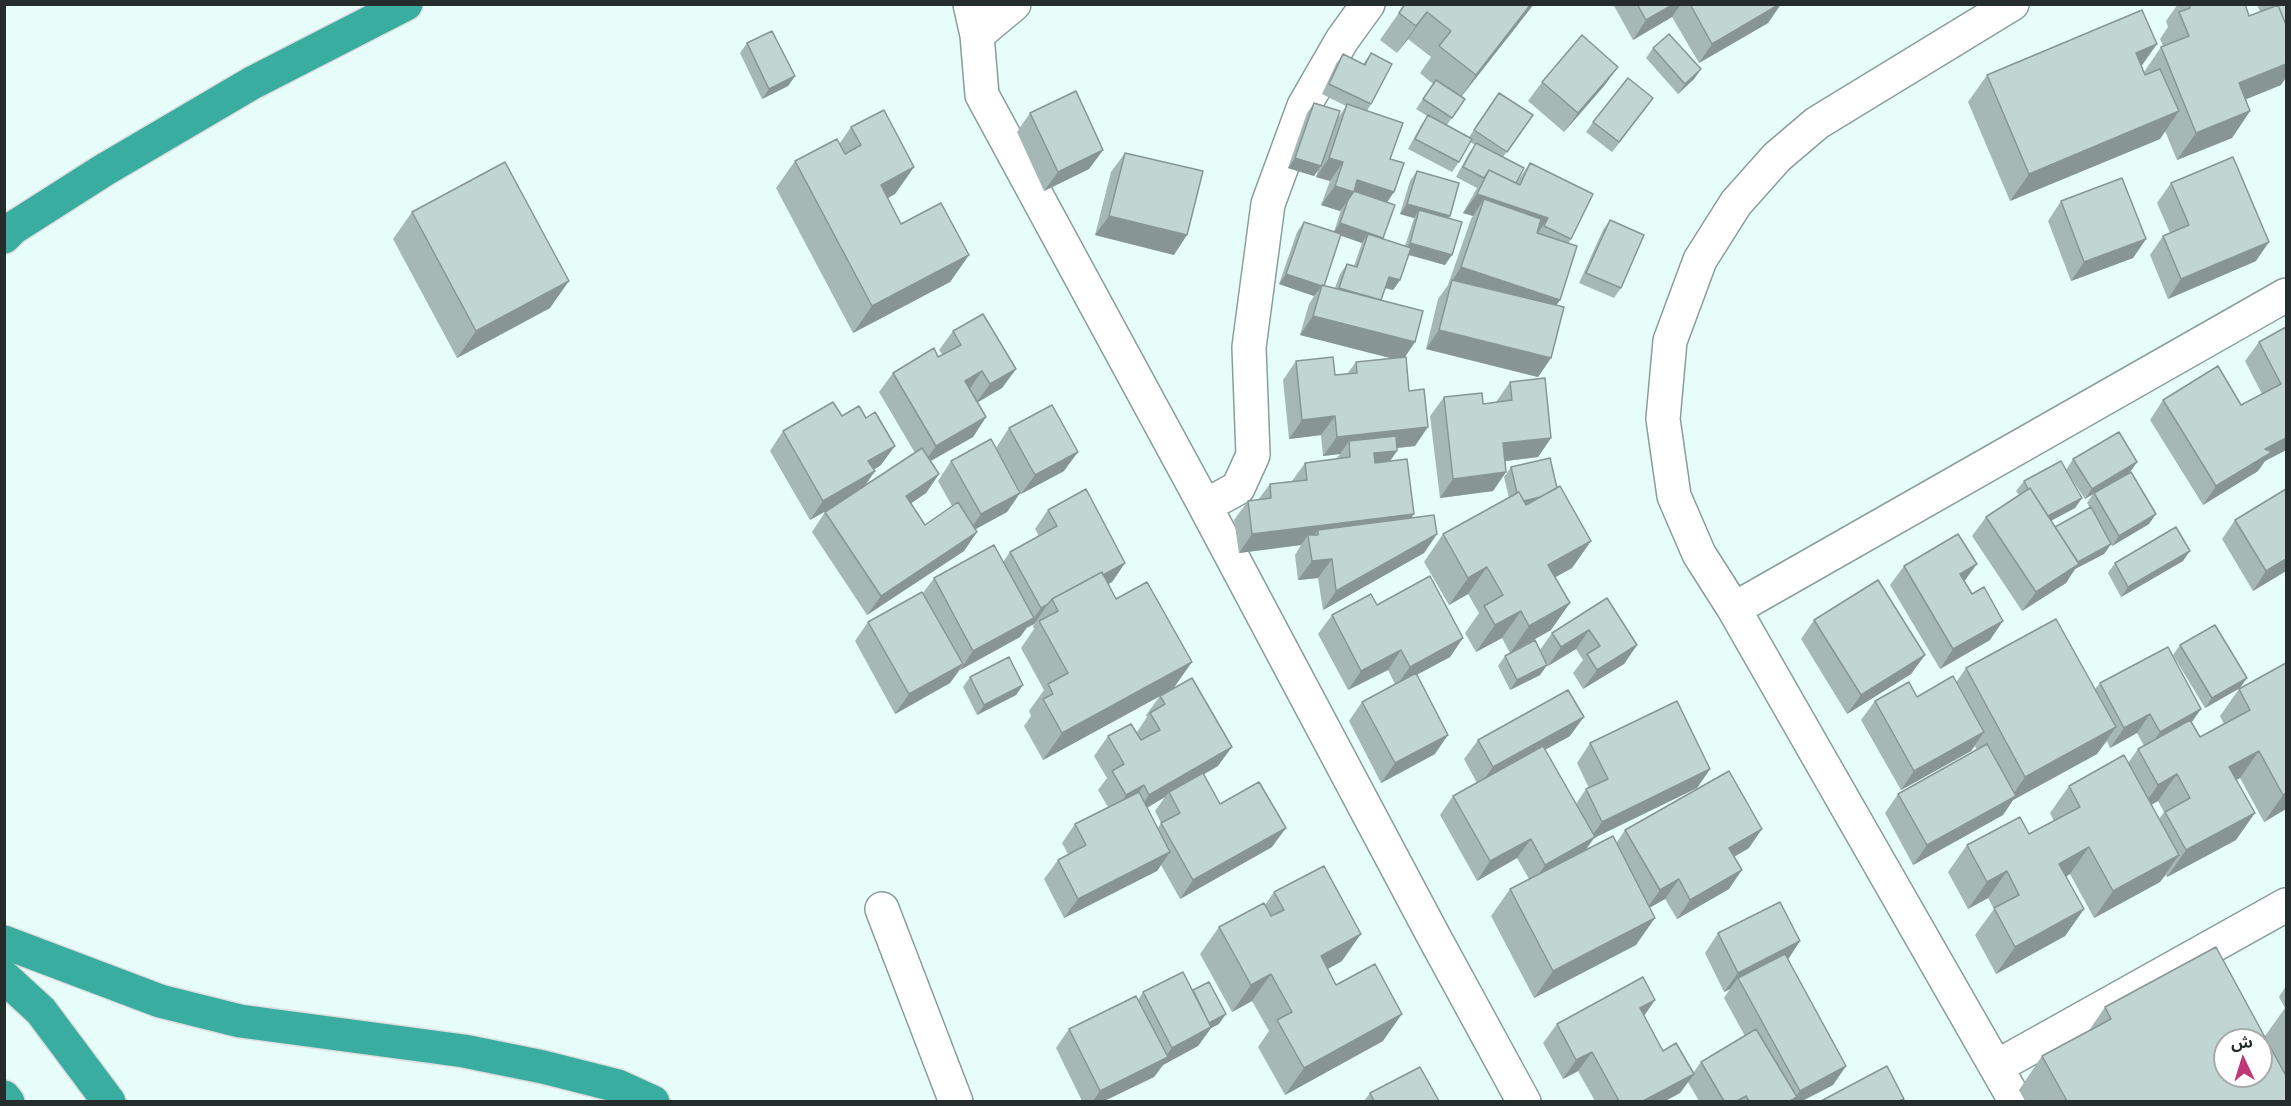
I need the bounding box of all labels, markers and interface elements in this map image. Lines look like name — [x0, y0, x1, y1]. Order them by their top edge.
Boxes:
north arrow — [2213, 1028, 2273, 1088]
text: ش — [2230, 1031, 2253, 1052]

